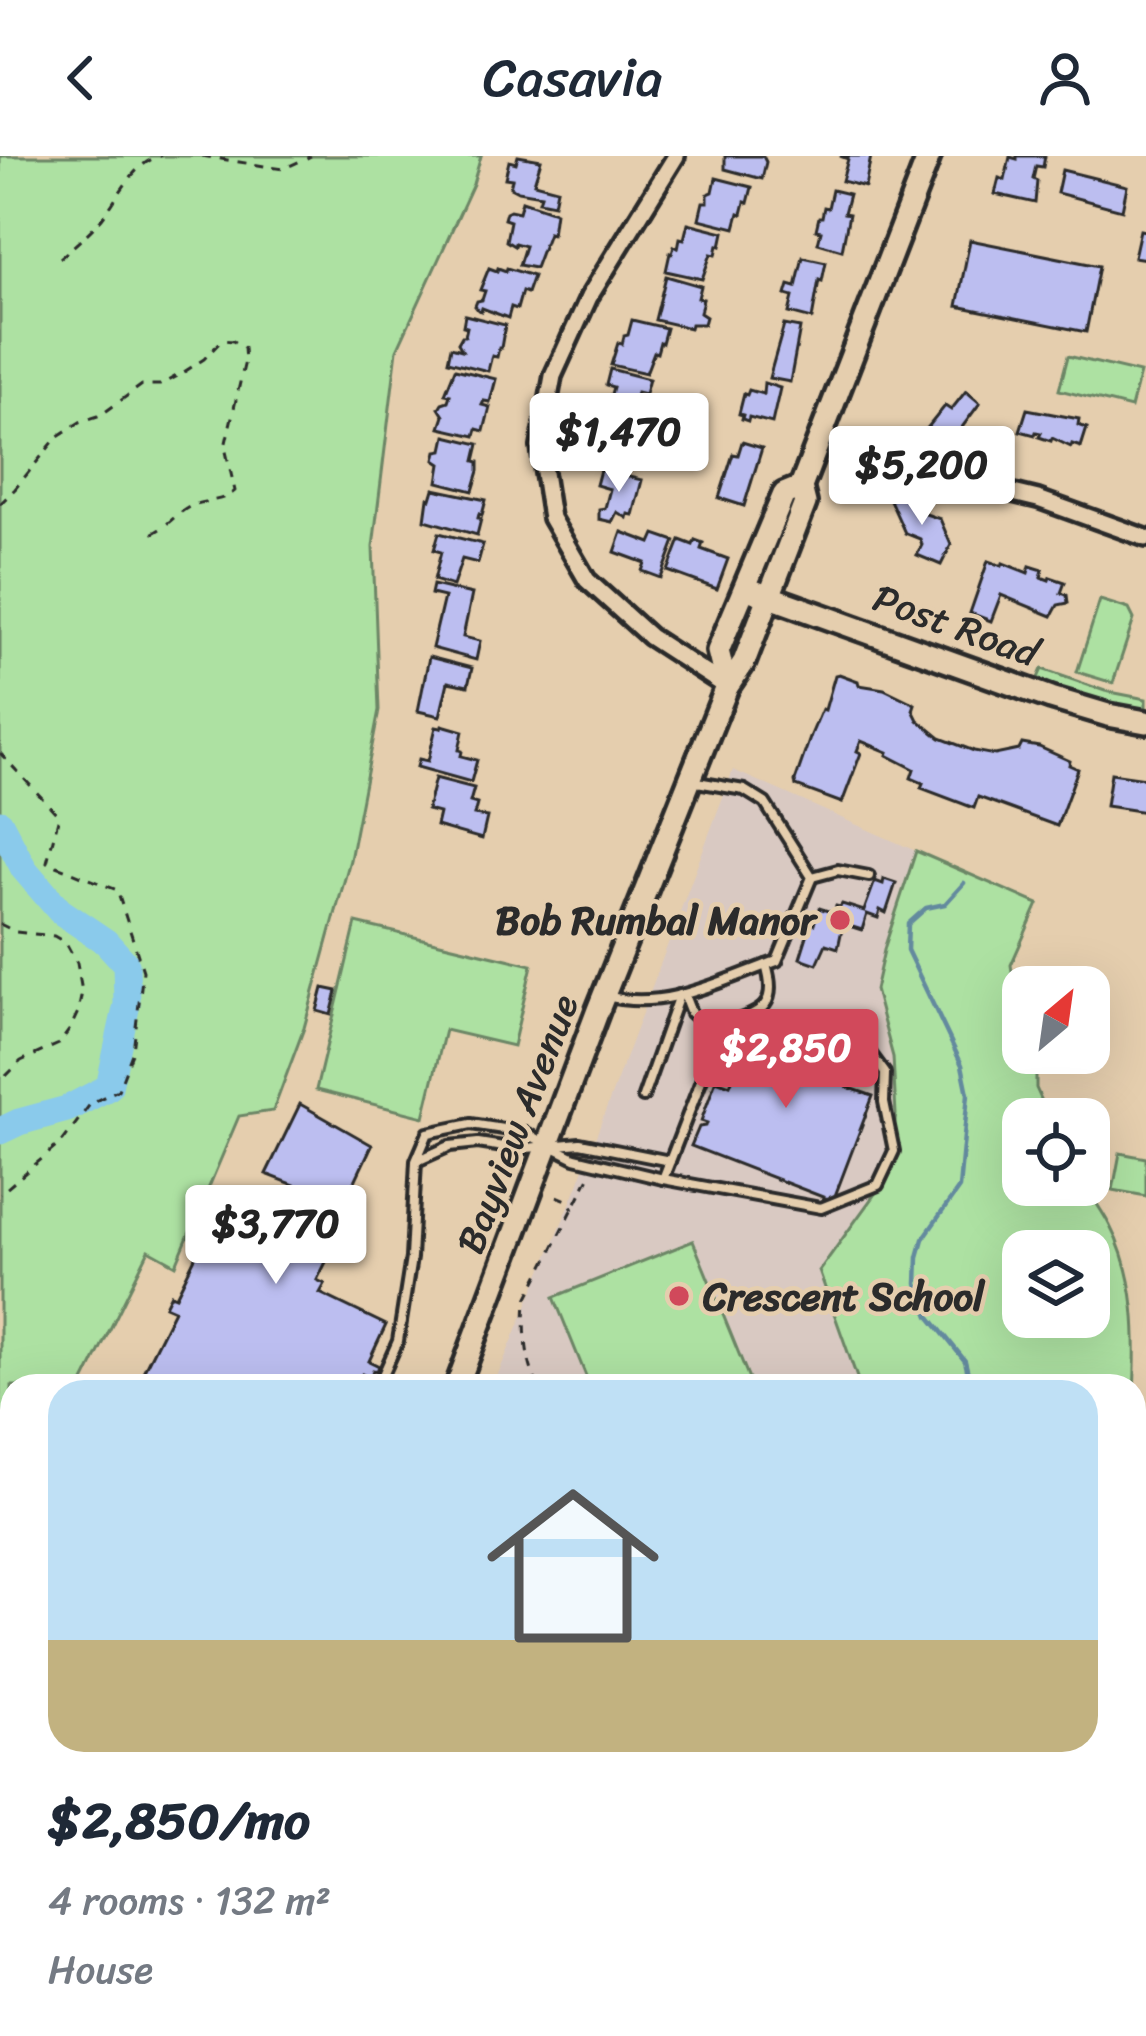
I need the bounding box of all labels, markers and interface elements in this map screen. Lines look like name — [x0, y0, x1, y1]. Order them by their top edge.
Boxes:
text: Casavia — [483, 30, 663, 126]
icon: back — [48, 45, 114, 111]
icon: person — [1032, 45, 1098, 111]
pin: $1,470 — [521, 393, 717, 495]
text: $1,470 — [557, 397, 681, 466]
pin: $5,200 — [824, 426, 1020, 528]
text: $5,200 — [856, 430, 988, 499]
street label: Post Road — [863, 563, 1051, 688]
place label: Bob Rumbal Manor — [496, 886, 819, 955]
marker: Bob Rumbal Manor — [827, 907, 853, 933]
north arrow — [1002, 966, 1110, 1074]
map controls — [1002, 966, 1110, 1338]
street label: Bayview Avenue — [436, 984, 598, 1264]
pin: $2,850 — [688, 1009, 884, 1111]
text: $2,850 — [720, 1013, 852, 1082]
button: locate — [1002, 1098, 1110, 1206]
pin: $3,770 — [178, 1185, 374, 1287]
text: $3,770 — [212, 1189, 340, 1258]
button: layers — [1002, 1230, 1110, 1338]
place label: Crescent School — [702, 1262, 986, 1331]
marker: Crescent School — [666, 1283, 692, 1309]
icon: home — [465, 1458, 681, 1674]
text: $2,850/mo — [48, 1776, 310, 1866]
text: 4 rooms · 132 m² — [48, 1866, 331, 1935]
text: House — [48, 1935, 153, 2004]

